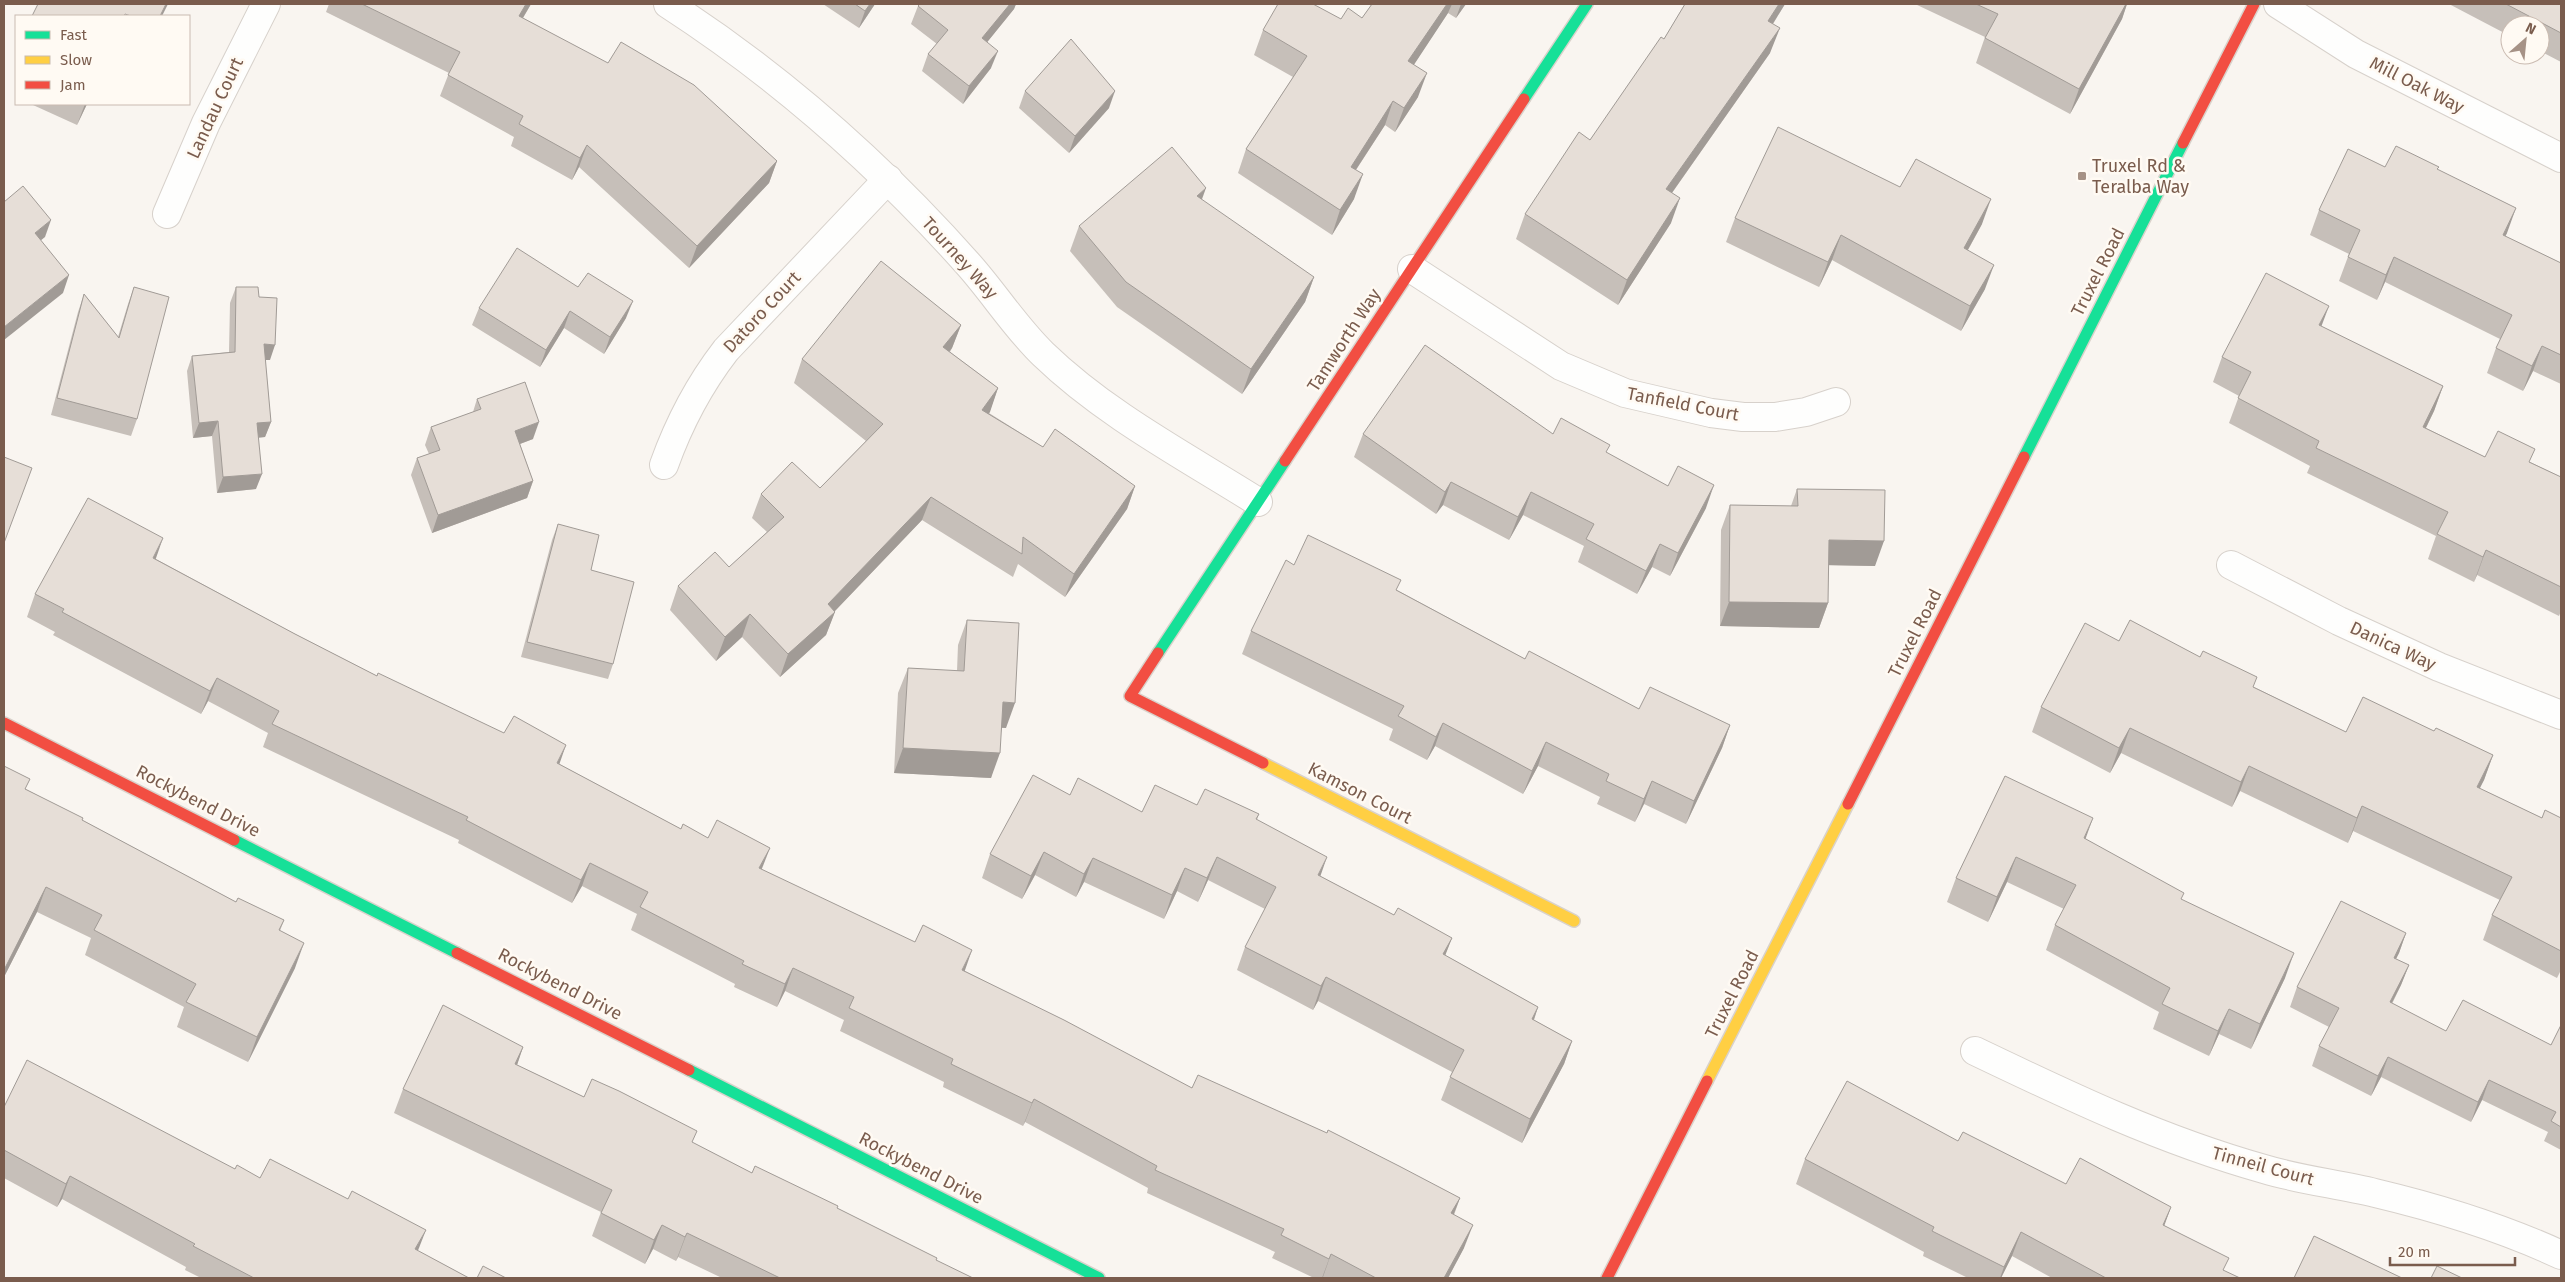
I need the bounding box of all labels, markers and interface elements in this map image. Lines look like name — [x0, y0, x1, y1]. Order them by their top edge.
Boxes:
legend — [15, 15, 190, 105]
north arrow — [2500, 15, 2550, 65]
text: N — [2523, 19, 2539, 39]
text: Fast — [60, 26, 87, 44]
text: Slow — [60, 51, 92, 69]
street label: Mill Oak Way — [2366, 52, 2468, 118]
street label: Landau Court — [182, 53, 248, 162]
text: Jam — [60, 76, 86, 94]
place label: Truxel Rd & Teralba Way — [2092, 155, 2189, 198]
marker: Truxel Rd & Teralba Way — [2076, 170, 2088, 182]
street label: Tourney Way — [917, 212, 1003, 304]
street label: Truxel Road — [2066, 224, 2130, 320]
street label: Datoro Court — [719, 266, 806, 357]
street label: Tamworth Way — [1303, 284, 1386, 396]
street label: Tanfield Court — [1625, 382, 1741, 426]
street label: Truxel Road — [1883, 585, 1947, 681]
street label: Danica Way — [2346, 616, 2440, 676]
street label: Kamson Court — [1304, 757, 1416, 829]
street label: Rockybend Drive — [132, 760, 264, 842]
street label: Rockybend Drive — [494, 943, 626, 1025]
street label: Truxel Road — [1700, 946, 1764, 1042]
street label: Rockybend Drive — [855, 1127, 987, 1209]
street label: Tinneil Court — [2210, 1142, 2317, 1190]
scale bar — [2390, 1234, 2515, 1266]
text: 20 m — [2398, 1243, 2431, 1261]

